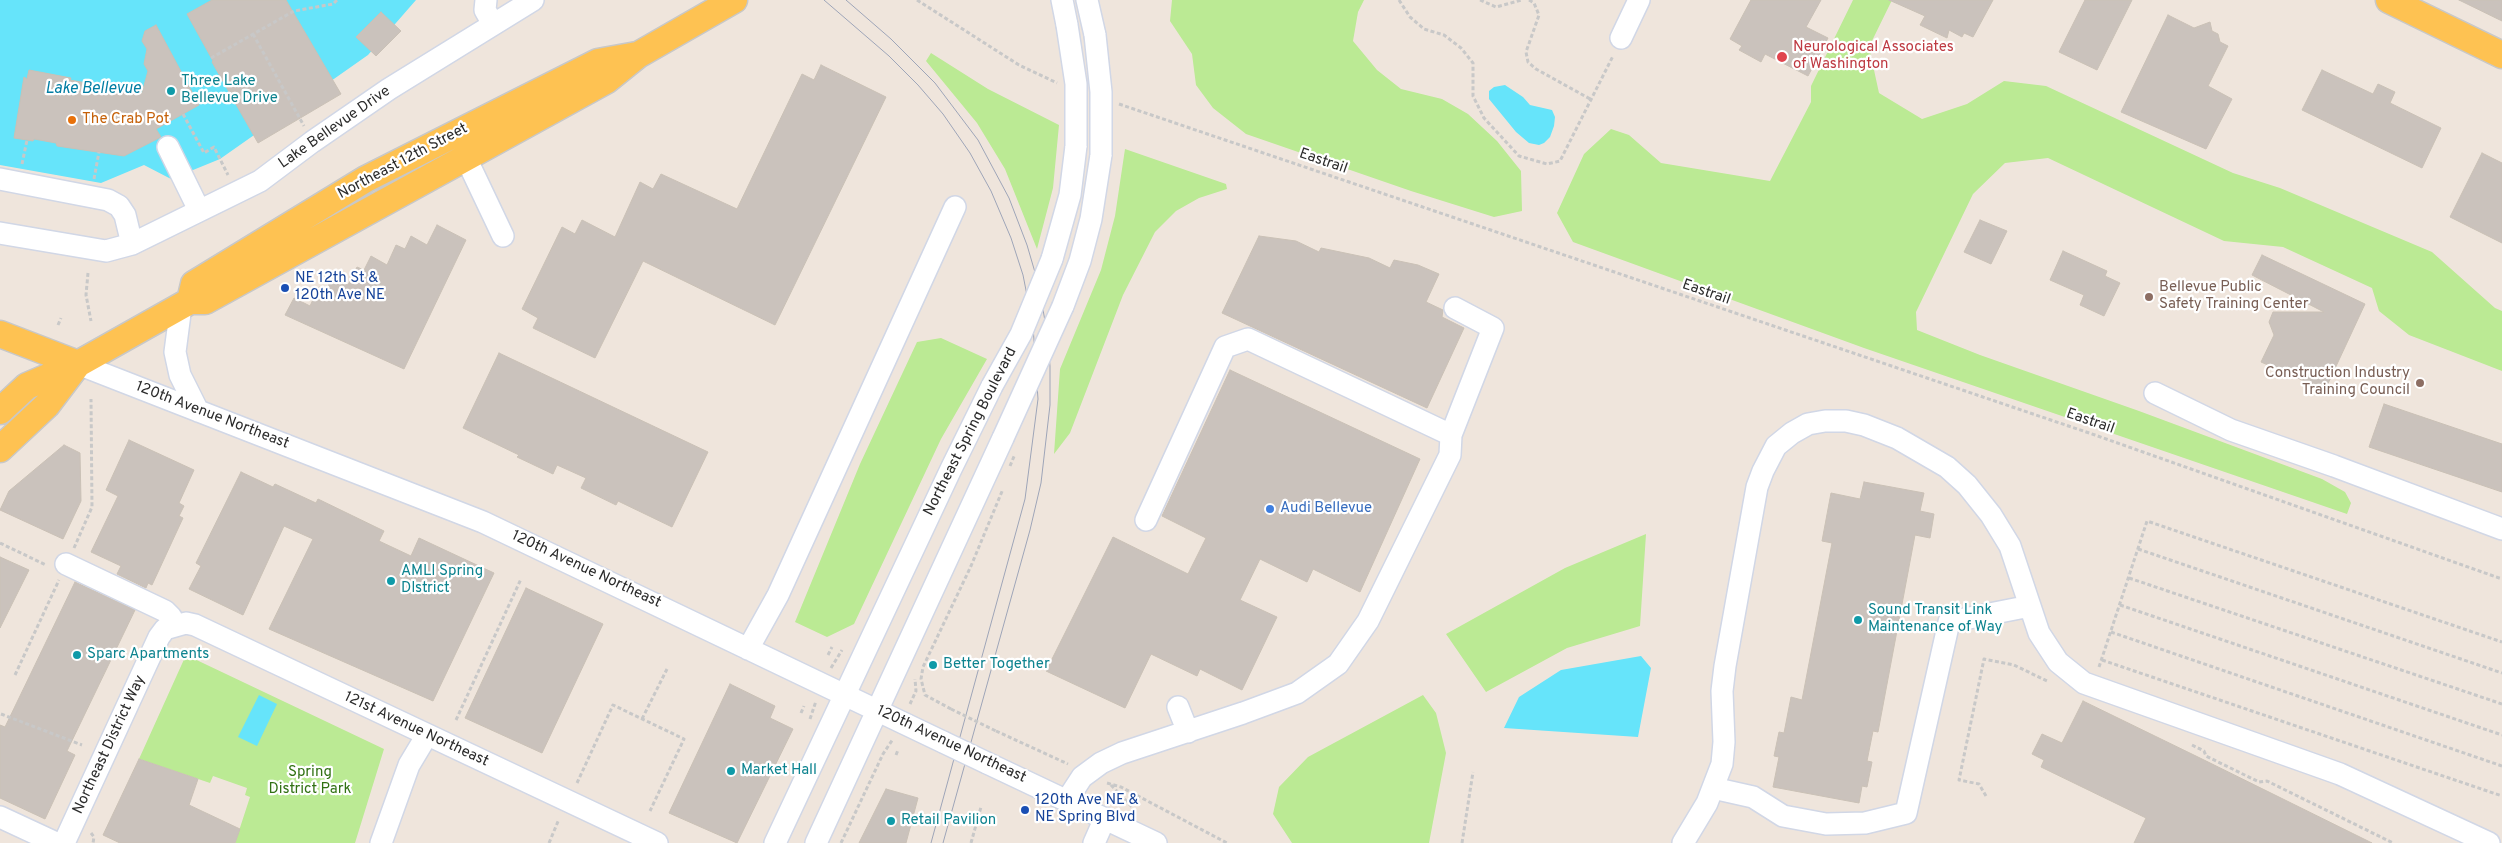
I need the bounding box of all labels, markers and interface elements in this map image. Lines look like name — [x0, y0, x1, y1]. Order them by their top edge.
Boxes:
place label: Neurological Associates of Washington — [1793, 39, 1954, 74]
marker: Neurological Associates of Washington — [1775, 50, 1789, 64]
place label: Three Lake Bellevue Drive — [181, 73, 278, 108]
water label: Lake Bellevue — [45, 80, 141, 100]
street label: Lake Bellevue Drive — [276, 83, 394, 173]
marker: Three Lake Bellevue Drive — [165, 85, 177, 97]
place label: The Crab Pot — [82, 111, 169, 129]
marker: The Crab Pot — [66, 114, 78, 126]
street label: Northeast 12th Street — [335, 120, 471, 204]
street label: Eastrail — [1296, 145, 1350, 179]
place label: NE 12th St & 120th Ave NE — [295, 270, 385, 305]
street label: Eastrail — [1679, 276, 1733, 310]
place label: Bellevue Public Safety Training Center — [2159, 279, 2309, 314]
marker: NE 12th St & 120th Ave NE — [279, 282, 291, 294]
marker: Bellevue Public Safety Training Center — [2143, 291, 2155, 303]
street label: Northeast Spring Boulevard — [921, 345, 1021, 519]
place label: Construction Industry Training Council — [2265, 365, 2410, 400]
marker: Construction Industry Training Council — [2414, 377, 2426, 389]
street label: 120th Avenue Northeast — [133, 378, 291, 454]
street label: Eastrail — [2063, 405, 2117, 439]
place label: Audi Bellevue — [1280, 500, 1372, 518]
marker: Audi Bellevue — [1264, 503, 1276, 515]
street label: 120th Avenue Northeast — [508, 527, 664, 613]
place label: AMLI Spring DIstrict — [401, 563, 483, 598]
marker: AMLI Spring DIstrict — [385, 575, 397, 587]
place label: Sound Transit Link Maintenance of Way — [1868, 602, 2003, 637]
marker: Sound Transit Link Maintenance of Way — [1852, 614, 1864, 626]
place label: Sparc Apartments — [87, 646, 209, 664]
marker: Sparc Apartments — [71, 649, 83, 661]
place label: Better Together — [943, 656, 1050, 674]
marker: Better Together — [927, 659, 939, 671]
street label: Northeast District Way — [70, 673, 150, 817]
street label: 121st Avenue Northeast — [341, 689, 491, 771]
street label: 120th Avenue Northeast — [873, 702, 1029, 788]
place label: Market Hall — [741, 762, 817, 780]
park label: Spring District Park — [268, 764, 352, 799]
marker: Market Hall — [725, 765, 737, 777]
place label: 120th Ave NE & NE Spring Blvd — [1035, 792, 1139, 827]
marker: 120th Ave NE & NE Spring Blvd — [1019, 804, 1031, 816]
place label: Retail Pavilion — [901, 812, 996, 830]
marker: Retail Pavilion — [885, 815, 897, 827]

